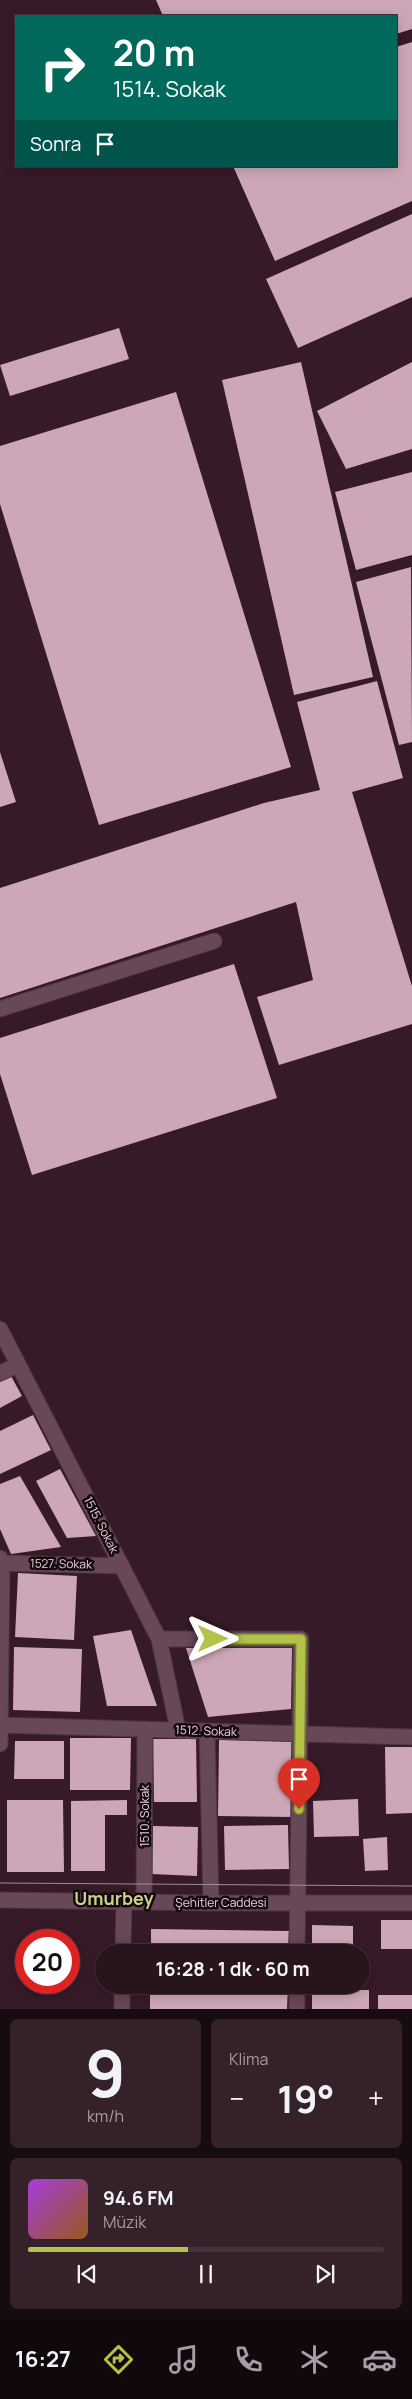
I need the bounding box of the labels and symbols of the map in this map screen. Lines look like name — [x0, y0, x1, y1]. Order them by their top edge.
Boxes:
street label: 1515. Sokak — [80, 1493, 124, 1557]
street label: 1527. Sokak — [30, 1554, 93, 1573]
position arrow — [186, 1612, 238, 1664]
street label: 1512. Sokak — [175, 1721, 238, 1740]
pin — [278, 1758, 320, 1809]
street label: 1510. Sokak — [136, 1784, 153, 1847]
district label: Umurbey — [74, 1886, 154, 1910]
street label: Şehitler Caddesi — [175, 1894, 267, 1911]
speed limit sign: 20 — [15, 1929, 80, 1994]

